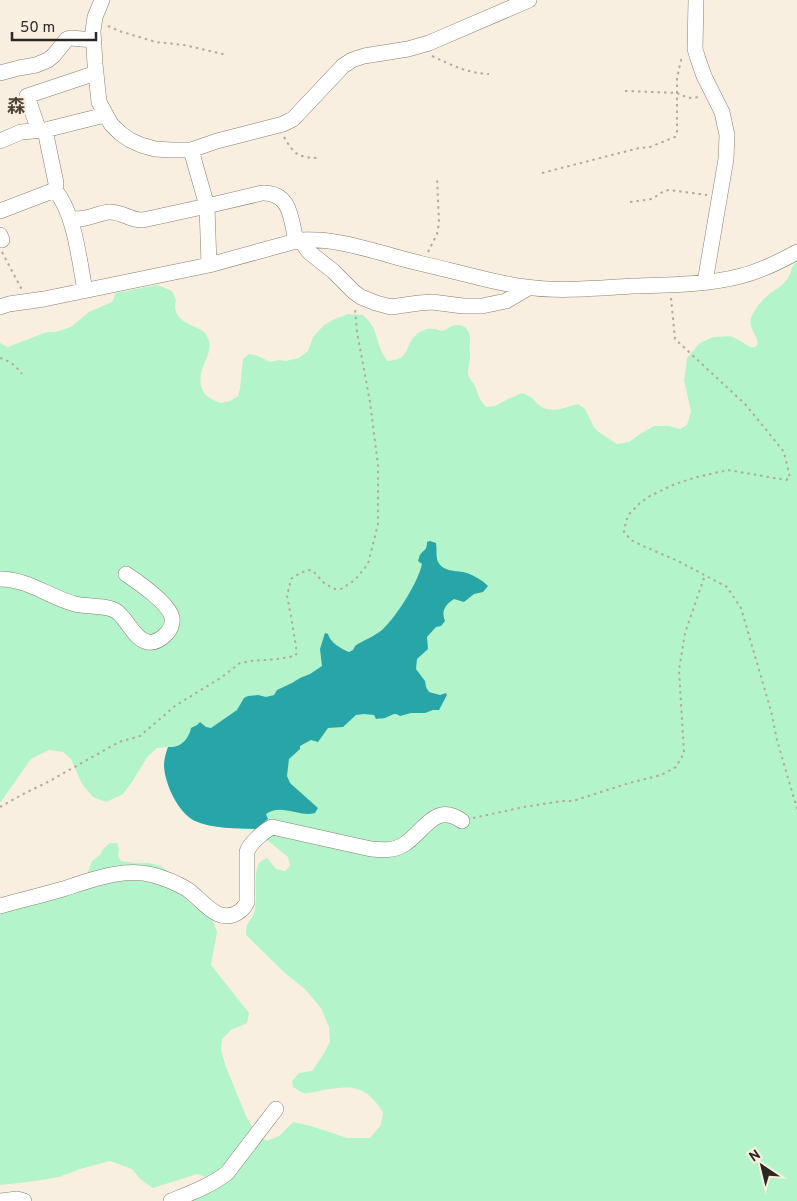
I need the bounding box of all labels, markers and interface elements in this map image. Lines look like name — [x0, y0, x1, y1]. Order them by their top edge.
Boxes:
scale bar — [12, 10, 96, 42]
text: 50 m — [20, 19, 55, 38]
district label: 森 — [7, 96, 25, 119]
north arrow — [737, 1141, 787, 1191]
text: N — [746, 1147, 764, 1166]

